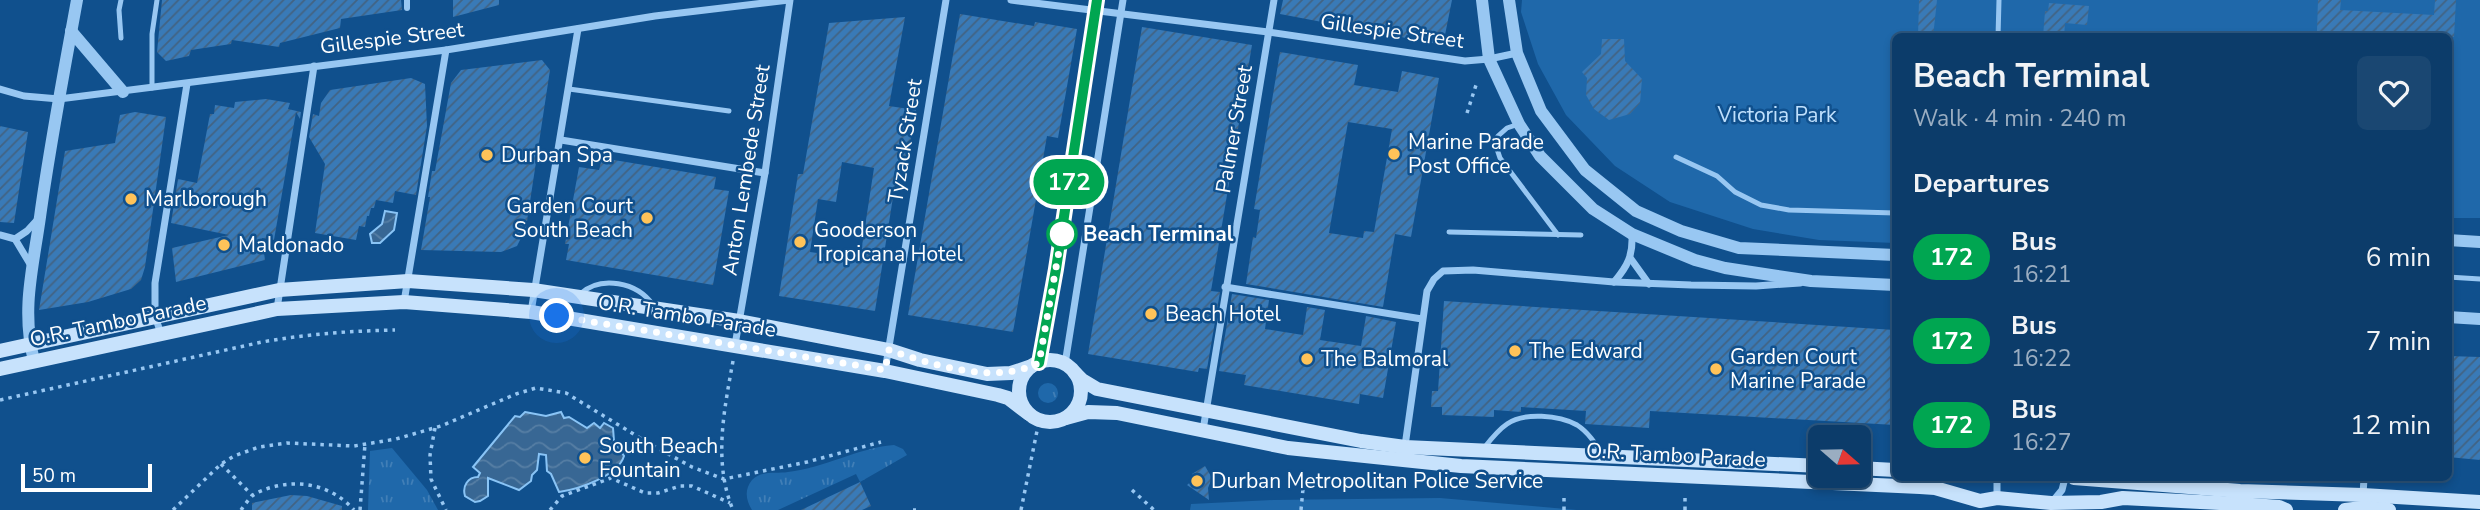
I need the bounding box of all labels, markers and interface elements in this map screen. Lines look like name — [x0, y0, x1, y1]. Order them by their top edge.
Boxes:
street label: Gillespie Street — [1318, 7, 1466, 55]
street label: Gillespie Street — [318, 15, 466, 61]
text: Beach Terminal — [1913, 54, 2149, 99]
button: heart — [2357, 56, 2431, 130]
street label: Anton Lembede Street — [715, 62, 777, 278]
street label: Palmer Street — [1209, 62, 1259, 195]
street label: Tyzack Street — [881, 76, 929, 205]
park label: Victoria Park — [1717, 101, 1837, 129]
text: Walk · 4 min · 240 m — [1913, 103, 2126, 134]
place label: Marine Parade Post Office — [1408, 128, 1544, 180]
place label: Durban Spa — [501, 141, 613, 169]
marker: Marine Parade Post Office — [1386, 146, 1402, 162]
marker: Durban Spa — [479, 147, 495, 163]
line badge: 172 — [1029, 159, 1109, 205]
text: 172 — [1047, 166, 1091, 198]
text: Departures — [1913, 166, 2049, 201]
place label: Marlborough — [145, 185, 267, 213]
marker: Marlborough — [123, 191, 139, 207]
place label: Garden Court South Beach — [506, 192, 634, 244]
marker: Garden Court South Beach — [639, 210, 655, 226]
place label: Gooderson Tropicana Hotel — [814, 216, 963, 268]
marker: Beach Terminal — [1047, 219, 1077, 249]
place label: Beach Terminal — [1083, 220, 1234, 248]
text: Bus — [2011, 224, 2057, 259]
place label: Maldonado — [238, 231, 344, 259]
marker: Gooderson Tropicana Hotel — [792, 234, 808, 250]
marker: Maldonado — [216, 237, 232, 253]
text: 6 min — [2366, 240, 2431, 275]
text: 172 — [1930, 241, 1973, 273]
text: 16:21 — [2011, 259, 2071, 290]
street label: O.R. Tambo Parade — [596, 288, 778, 344]
street label: O.R. Tambo Parade — [27, 289, 209, 353]
your location — [539, 298, 574, 333]
place label: Beach Hotel — [1165, 300, 1282, 328]
marker: Beach Hotel — [1143, 306, 1159, 322]
text: Bus — [2011, 308, 2057, 343]
text: 7 min — [2366, 324, 2431, 359]
text: 172 — [1930, 325, 1973, 357]
place label: The Edward — [1529, 337, 1643, 365]
marker: The Edward — [1507, 343, 1523, 359]
place label: Garden Court Marine Parade — [1730, 343, 1866, 395]
text: 16:22 — [2011, 343, 2071, 374]
place label: The Balmoral — [1321, 345, 1449, 373]
marker: The Balmoral — [1299, 351, 1315, 367]
marker: Garden Court Marine Parade — [1708, 361, 1724, 377]
text: Bus — [2011, 392, 2057, 427]
text: 12 min — [2350, 408, 2431, 443]
text: 172 — [1930, 409, 1973, 441]
north arrow — [1808, 425, 1871, 488]
map controls — [1808, 425, 1871, 488]
text: 16:27 — [2011, 427, 2071, 458]
place label: South Beach Fountain — [599, 432, 718, 484]
street label: O.R. Tambo Parade — [1585, 436, 1767, 474]
marker: South Beach Fountain — [577, 450, 593, 466]
scale bar — [21, 461, 152, 493]
text: 50 m — [32, 463, 76, 489]
place label: Durban Metropolitan Police Service — [1211, 467, 1543, 495]
marker: Durban Metropolitan Police Service — [1189, 473, 1205, 489]

